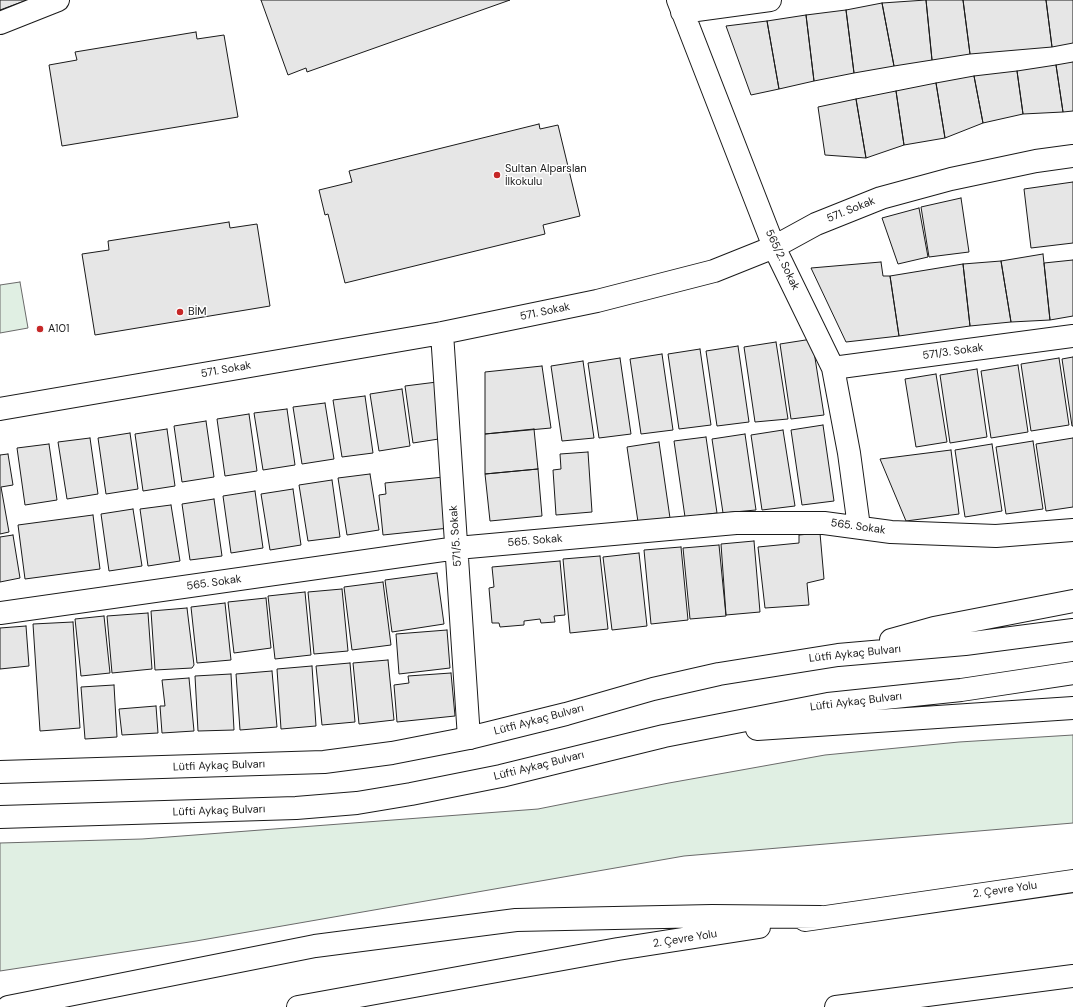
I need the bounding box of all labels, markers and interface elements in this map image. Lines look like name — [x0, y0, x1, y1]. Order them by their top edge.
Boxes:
place label: Sultan Alparslan İlkokulu — [505, 162, 587, 188]
marker: Sultan Alparslan İlkokulu — [492, 170, 502, 180]
street label: 571. Sokak — [825, 194, 877, 226]
street label: 565/2. Sokak — [762, 228, 802, 292]
street label: 571. Sokak — [519, 300, 571, 324]
place label: BİM — [188, 305, 206, 319]
marker: BİM — [175, 307, 185, 317]
place label: A101 — [48, 322, 69, 336]
marker: A101 — [35, 324, 45, 334]
street label: 571/3. Sokak — [922, 341, 984, 363]
street label: 571. Sokak — [200, 359, 252, 381]
street label: 571/5. Sokak — [447, 505, 465, 567]
street label: 565. Sokak — [830, 517, 886, 537]
street label: 565. Sokak — [507, 532, 563, 550]
street label: 565. Sokak — [186, 573, 242, 593]
street label: Lütfi Aykaç Bulvarı — [808, 643, 902, 665]
street label: Lüfti Aykaç Bulvarı — [809, 690, 903, 714]
street label: Lütfi Aykaç Bulvarı — [493, 702, 585, 738]
street label: Lüfti Aykaç Bulvarı — [492, 748, 586, 784]
street label: Lütfi Aykaç Bulvarı — [173, 758, 265, 774]
street label: Lüfti Aykaç Bulvarı — [172, 803, 266, 819]
street label: 2. Çevre Yolu — [972, 879, 1038, 901]
street label: 2. Çevre Yolu — [652, 927, 718, 951]

